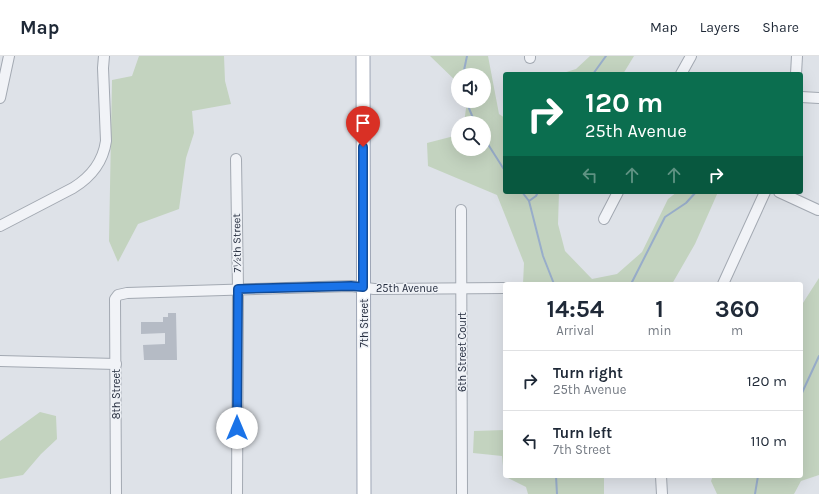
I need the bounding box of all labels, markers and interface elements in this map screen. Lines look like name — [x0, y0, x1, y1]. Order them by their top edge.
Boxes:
text: Map — [20, 17, 59, 39]
text: Map — [650, 19, 678, 36]
text: Layers — [700, 19, 740, 36]
text: Share — [762, 19, 799, 36]
map controls — [451, 68, 491, 156]
button: sound — [451, 68, 491, 108]
text: 120 m — [585, 86, 663, 119]
icon: right — [519, 88, 571, 140]
pin — [346, 106, 380, 147]
icon: arrive — [352, 112, 374, 134]
button: search — [451, 116, 491, 156]
text: 25th Avenue — [585, 120, 687, 142]
icon: left — [579, 164, 601, 186]
icon: ahead — [621, 164, 643, 186]
icon: ahead — [663, 164, 685, 186]
icon: right — [705, 164, 727, 186]
street label: 7½th Street — [230, 213, 244, 273]
street label: 25th Avenue — [376, 282, 438, 295]
text: 14:54 — [546, 295, 604, 323]
text: 1 — [655, 295, 664, 323]
text: 360 — [715, 295, 760, 323]
street label: 7th Street — [358, 299, 371, 347]
street label: 6th Street Court — [456, 312, 469, 392]
text: Arrival — [556, 323, 594, 338]
text: min — [647, 323, 671, 338]
text: m — [731, 323, 743, 338]
text: Turn right — [553, 364, 623, 382]
street label: 8th Street — [110, 369, 123, 419]
icon: right — [519, 370, 541, 392]
text: 120 m — [747, 372, 787, 390]
text: 25th Avenue — [553, 382, 626, 397]
position arrow — [216, 407, 258, 449]
text: Turn left — [553, 424, 612, 442]
icon: left — [519, 430, 541, 452]
text: 110 m — [751, 432, 787, 450]
text: 7th Street — [553, 442, 611, 457]

